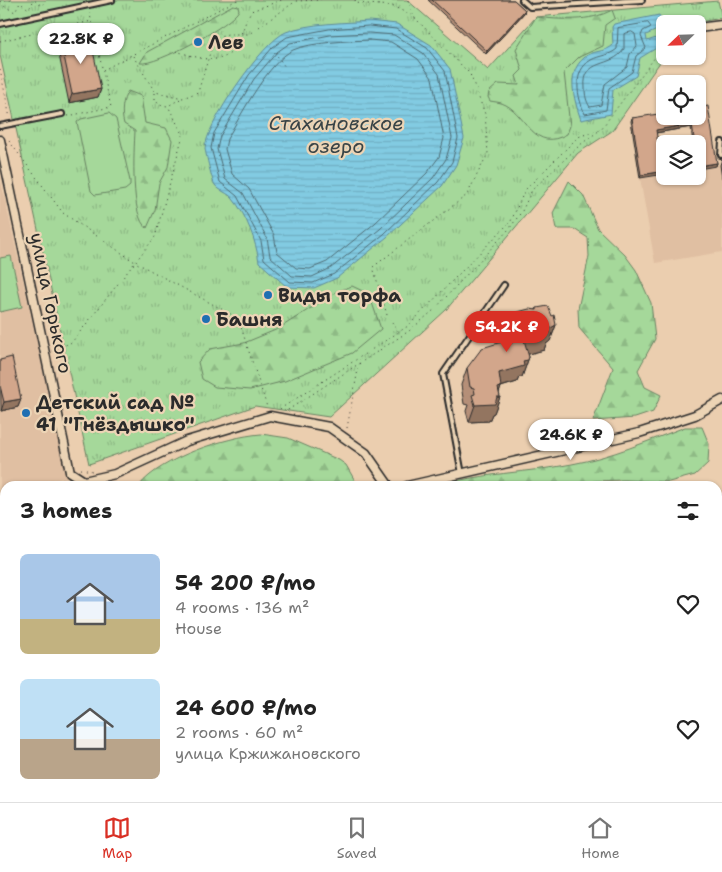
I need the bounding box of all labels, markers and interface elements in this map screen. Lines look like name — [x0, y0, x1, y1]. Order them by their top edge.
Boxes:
north arrow — [656, 15, 706, 65]
map controls — [656, 15, 706, 185]
pin: 22.8K ₽ — [35, 22, 127, 65]
text: 22.8K ₽ — [48, 28, 114, 49]
place label: Лев — [208, 30, 244, 55]
marker: Лев — [192, 36, 204, 48]
button: locate — [656, 75, 706, 125]
water label: Стахановское озеро — [269, 110, 403, 159]
button: layers — [656, 135, 706, 185]
street label: улица Горького — [24, 230, 78, 376]
place label: Виды торфа — [278, 283, 401, 308]
marker: Виды торфа — [262, 289, 274, 301]
place label: Башня — [216, 307, 283, 332]
pin: 54.2K ₽ — [461, 310, 553, 353]
marker: Башня — [200, 313, 212, 325]
text: 54.2K ₽ — [475, 316, 539, 337]
place label: Детский сад № 41 "Гнёздышко" — [36, 390, 195, 437]
marker: Детский сад № 41 "Гнёздышко" — [20, 407, 32, 419]
pin: 24.6K ₽ — [525, 418, 617, 461]
text: 24.6K ₽ — [539, 424, 603, 445]
text: 3 homes — [20, 497, 112, 525]
icon: filters — [674, 497, 702, 525]
text: 54 200 ₽/mo — [175, 569, 316, 597]
icon: home — [60, 574, 120, 634]
icon: heart — [674, 590, 702, 618]
text: 4 rooms · 136 m² — [175, 597, 309, 618]
text: House — [175, 618, 222, 639]
text: 24 600 ₽/mo — [175, 694, 317, 722]
icon: home — [60, 699, 120, 759]
icon: heart — [674, 715, 702, 743]
text: 2 rooms · 60 m² — [175, 722, 303, 743]
text: улица Кржижановского — [175, 743, 361, 764]
tab: Map — [102, 814, 132, 862]
tab: Saved — [337, 814, 377, 862]
tab: Home — [581, 814, 620, 862]

